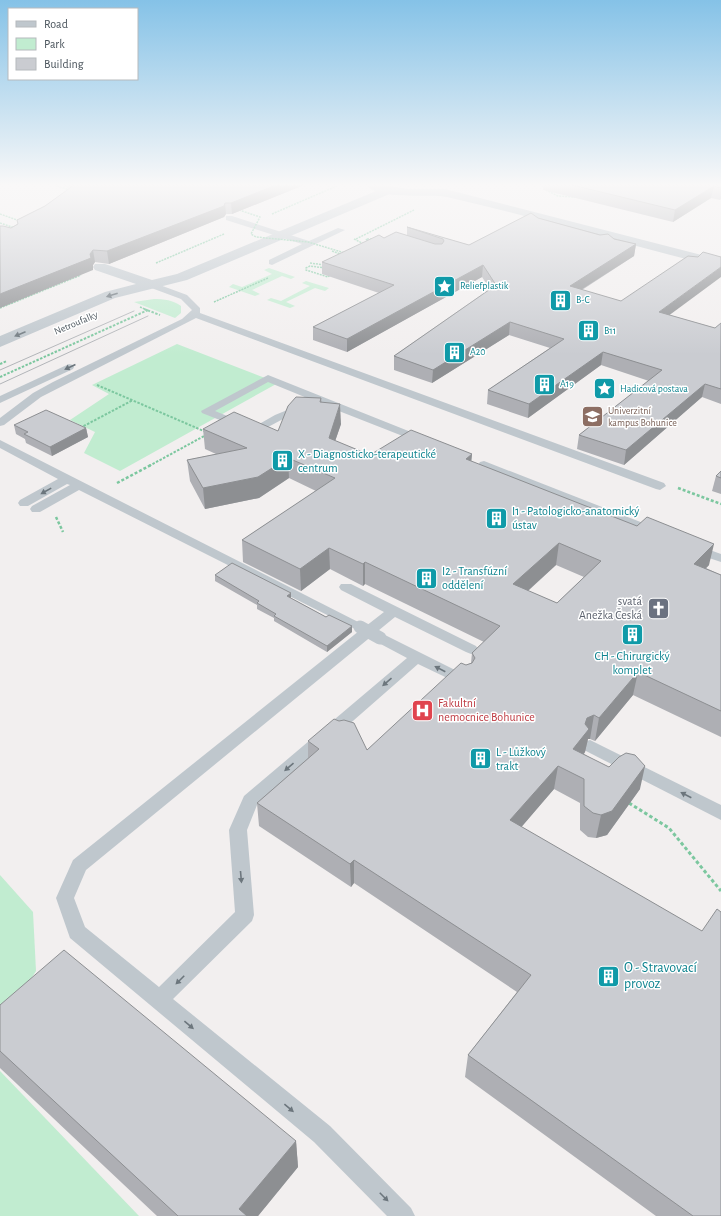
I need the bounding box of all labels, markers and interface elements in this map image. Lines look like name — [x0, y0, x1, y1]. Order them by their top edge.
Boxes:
legend — [8, 8, 138, 80]
text: Road — [44, 18, 68, 30]
text: Park — [44, 38, 65, 50]
text: Building — [44, 58, 84, 70]
place icon: Reliefplastik — [432, 273, 458, 299]
place label: Reliefplastik — [460, 281, 509, 291]
building icon: B-C — [548, 287, 574, 313]
one-way arrow — [105, 292, 117, 298]
place label: B-C — [576, 295, 590, 305]
street label: Netroufalky — [53, 309, 100, 337]
building icon: B11 — [575, 318, 601, 344]
place label: B11 — [604, 326, 616, 336]
one-way arrow — [14, 331, 25, 337]
building icon: A20 — [441, 339, 467, 365]
place label: A20 — [470, 347, 486, 357]
one-way arrow — [64, 364, 76, 370]
building icon: A19 — [532, 371, 558, 397]
place icon: Hadicová postava — [591, 376, 617, 402]
place label: A19 — [560, 379, 574, 389]
place label: Hadicová postava — [620, 384, 688, 394]
school or university icon: Univerzitní kampus Bohunice — [580, 404, 606, 430]
place label: Univerzitní kampus Bohunice — [608, 406, 677, 428]
building icon: X - Diagnosticko-terapeutické centrum — [270, 448, 296, 474]
place label: X - Diagnosticko-terapeutické centrum — [298, 448, 436, 474]
one-way arrow — [40, 488, 52, 495]
building icon: I1 - Patologicko-anatomický ústav — [483, 505, 509, 531]
place label: I1 - Patologicko-anatomický ústav — [512, 505, 639, 531]
building icon: I2 - Transfúzní oddělení — [414, 565, 440, 591]
place label: I2 - Transfúzní oddělení — [442, 565, 507, 591]
place label: svatá Anežka Česká — [579, 595, 642, 621]
church icon: svatá Anežka Česká — [645, 595, 671, 621]
building icon: CH - Chirurgický komplet — [619, 622, 645, 648]
place label: CH - Chirurgický komplet — [594, 650, 670, 676]
one-way arrow — [435, 666, 446, 672]
one-way arrow — [382, 678, 393, 687]
hospital icon: Fakultní nemocnice Bohunice — [409, 697, 435, 723]
place label: Fakultní nemocnice Bohunice — [438, 697, 535, 723]
building icon: L - Lůžkový trakt — [468, 746, 494, 772]
place label: L - Lůžkový trakt — [496, 746, 546, 772]
one-way arrow — [284, 763, 295, 772]
one-way arrow — [681, 792, 692, 799]
one-way arrow — [238, 871, 245, 883]
place label: O - Stravovací provoz — [624, 961, 697, 991]
building icon: O - Stravovací provoz — [595, 963, 621, 989]
one-way arrow — [175, 975, 185, 985]
one-way arrow — [184, 1020, 194, 1029]
one-way arrow — [284, 1103, 295, 1112]
one-way arrow — [379, 1192, 389, 1202]

